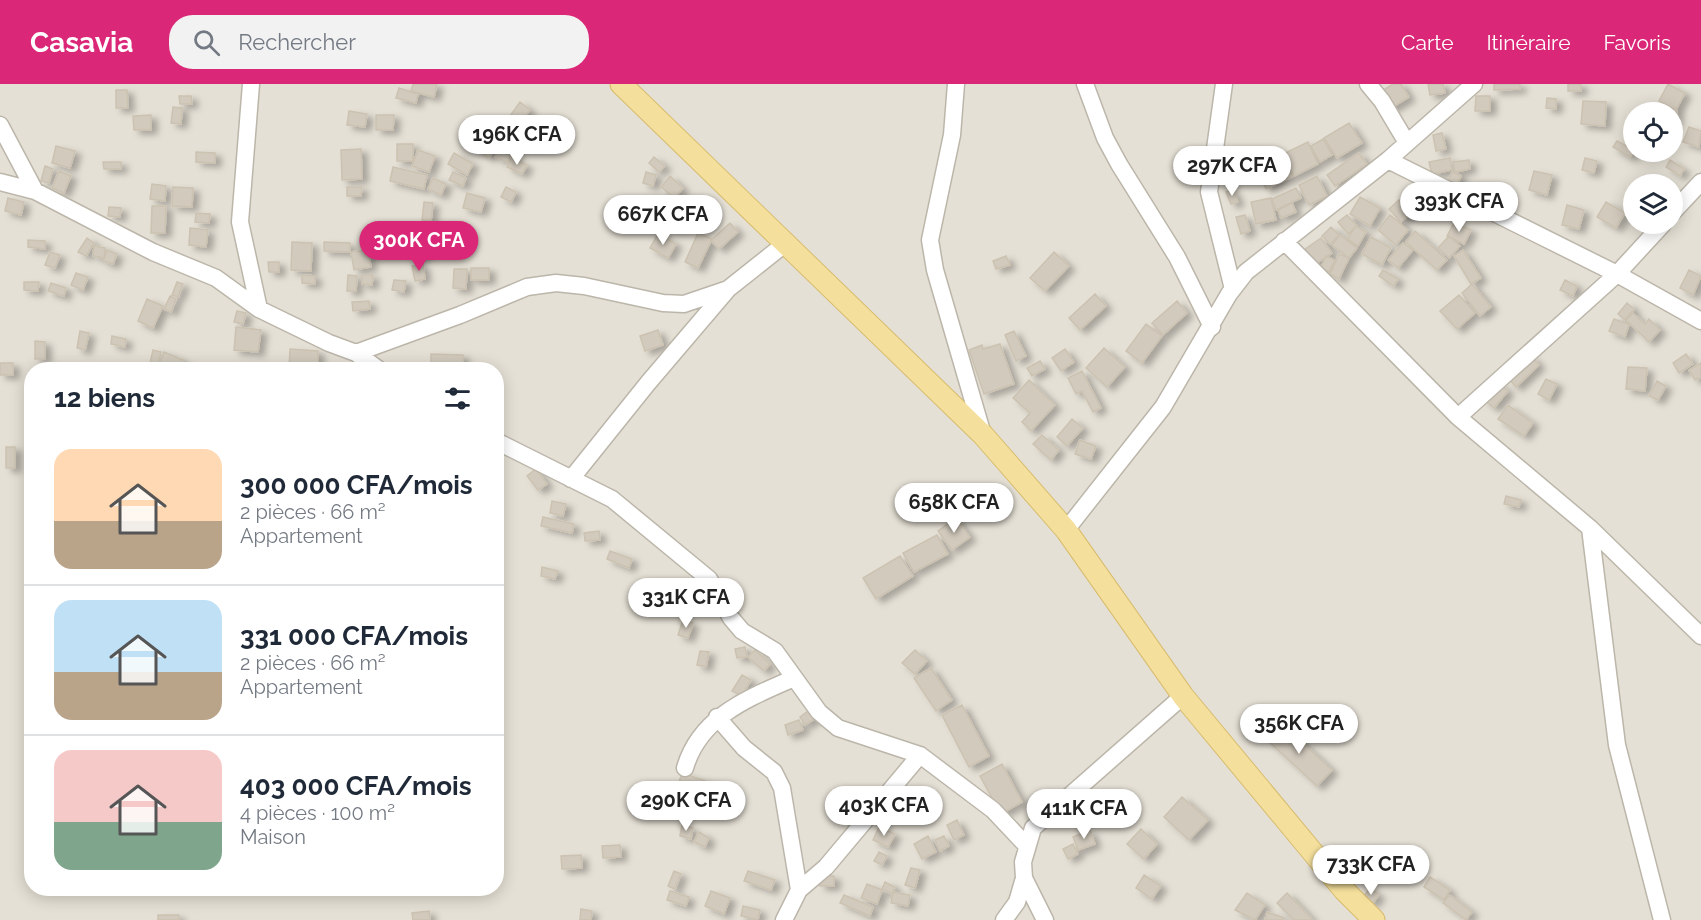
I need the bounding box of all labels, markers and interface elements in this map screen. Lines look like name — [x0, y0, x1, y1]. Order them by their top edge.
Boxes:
search box — [169, 15, 589, 69]
text: Casavia — [30, 26, 133, 59]
icon: search — [190, 26, 223, 59]
text: Rechercher — [238, 29, 356, 55]
text: Carte — [1401, 30, 1453, 55]
text: Itinéraire — [1486, 30, 1570, 55]
text: Favoris — [1603, 30, 1671, 55]
map controls — [1623, 102, 1683, 234]
button: locate — [1623, 102, 1683, 162]
pin: 196K CFA — [455, 115, 579, 166]
text: 196K CFA — [472, 122, 562, 146]
pin: 297K CFA — [1170, 146, 1294, 197]
text: 297K CFA — [1187, 153, 1277, 177]
button: layers — [1623, 174, 1683, 234]
pin: 393K CFA — [1397, 182, 1521, 233]
text: 393K CFA — [1414, 189, 1504, 213]
pin: 667K CFA — [601, 195, 725, 246]
text: 667K CFA — [617, 202, 709, 226]
pin: 300K CFA — [357, 221, 481, 272]
text: 300K CFA — [373, 228, 465, 252]
icon: filters — [441, 382, 474, 415]
text: 12 biens — [54, 383, 155, 413]
text: 300 000 CFA/mois — [240, 470, 473, 500]
icon: home — [102, 473, 174, 545]
pin: 658K CFA — [892, 483, 1016, 534]
text: 658K CFA — [909, 490, 999, 514]
text: 2 pièces · 66 m² — [240, 500, 386, 524]
text: Appartement — [240, 524, 363, 548]
pin: 331K CFA — [624, 578, 748, 629]
text: 331K CFA — [642, 585, 730, 609]
text: 331 000 CFA/mois — [240, 621, 468, 651]
icon: home — [102, 624, 174, 696]
text: 2 pièces · 66 m² — [240, 651, 386, 675]
text: Appartement — [240, 675, 363, 699]
pin: 356K CFA — [1237, 704, 1361, 755]
text: 356K CFA — [1254, 711, 1344, 735]
text: 403 000 CFA/mois — [240, 771, 472, 801]
icon: home — [102, 774, 174, 846]
pin: 290K CFA — [624, 781, 748, 832]
pin: 403K CFA — [822, 786, 946, 837]
text: 290K CFA — [641, 788, 731, 812]
pin: 411K CFA — [1022, 789, 1146, 840]
text: 403K CFA — [839, 793, 929, 817]
text: 411K CFA — [1041, 796, 1127, 820]
text: 4 pièces · 100 m² — [240, 801, 395, 825]
text: Maison — [240, 825, 306, 849]
pin: 733K CFA — [1309, 845, 1433, 896]
text: 733K CFA — [1326, 852, 1416, 876]

